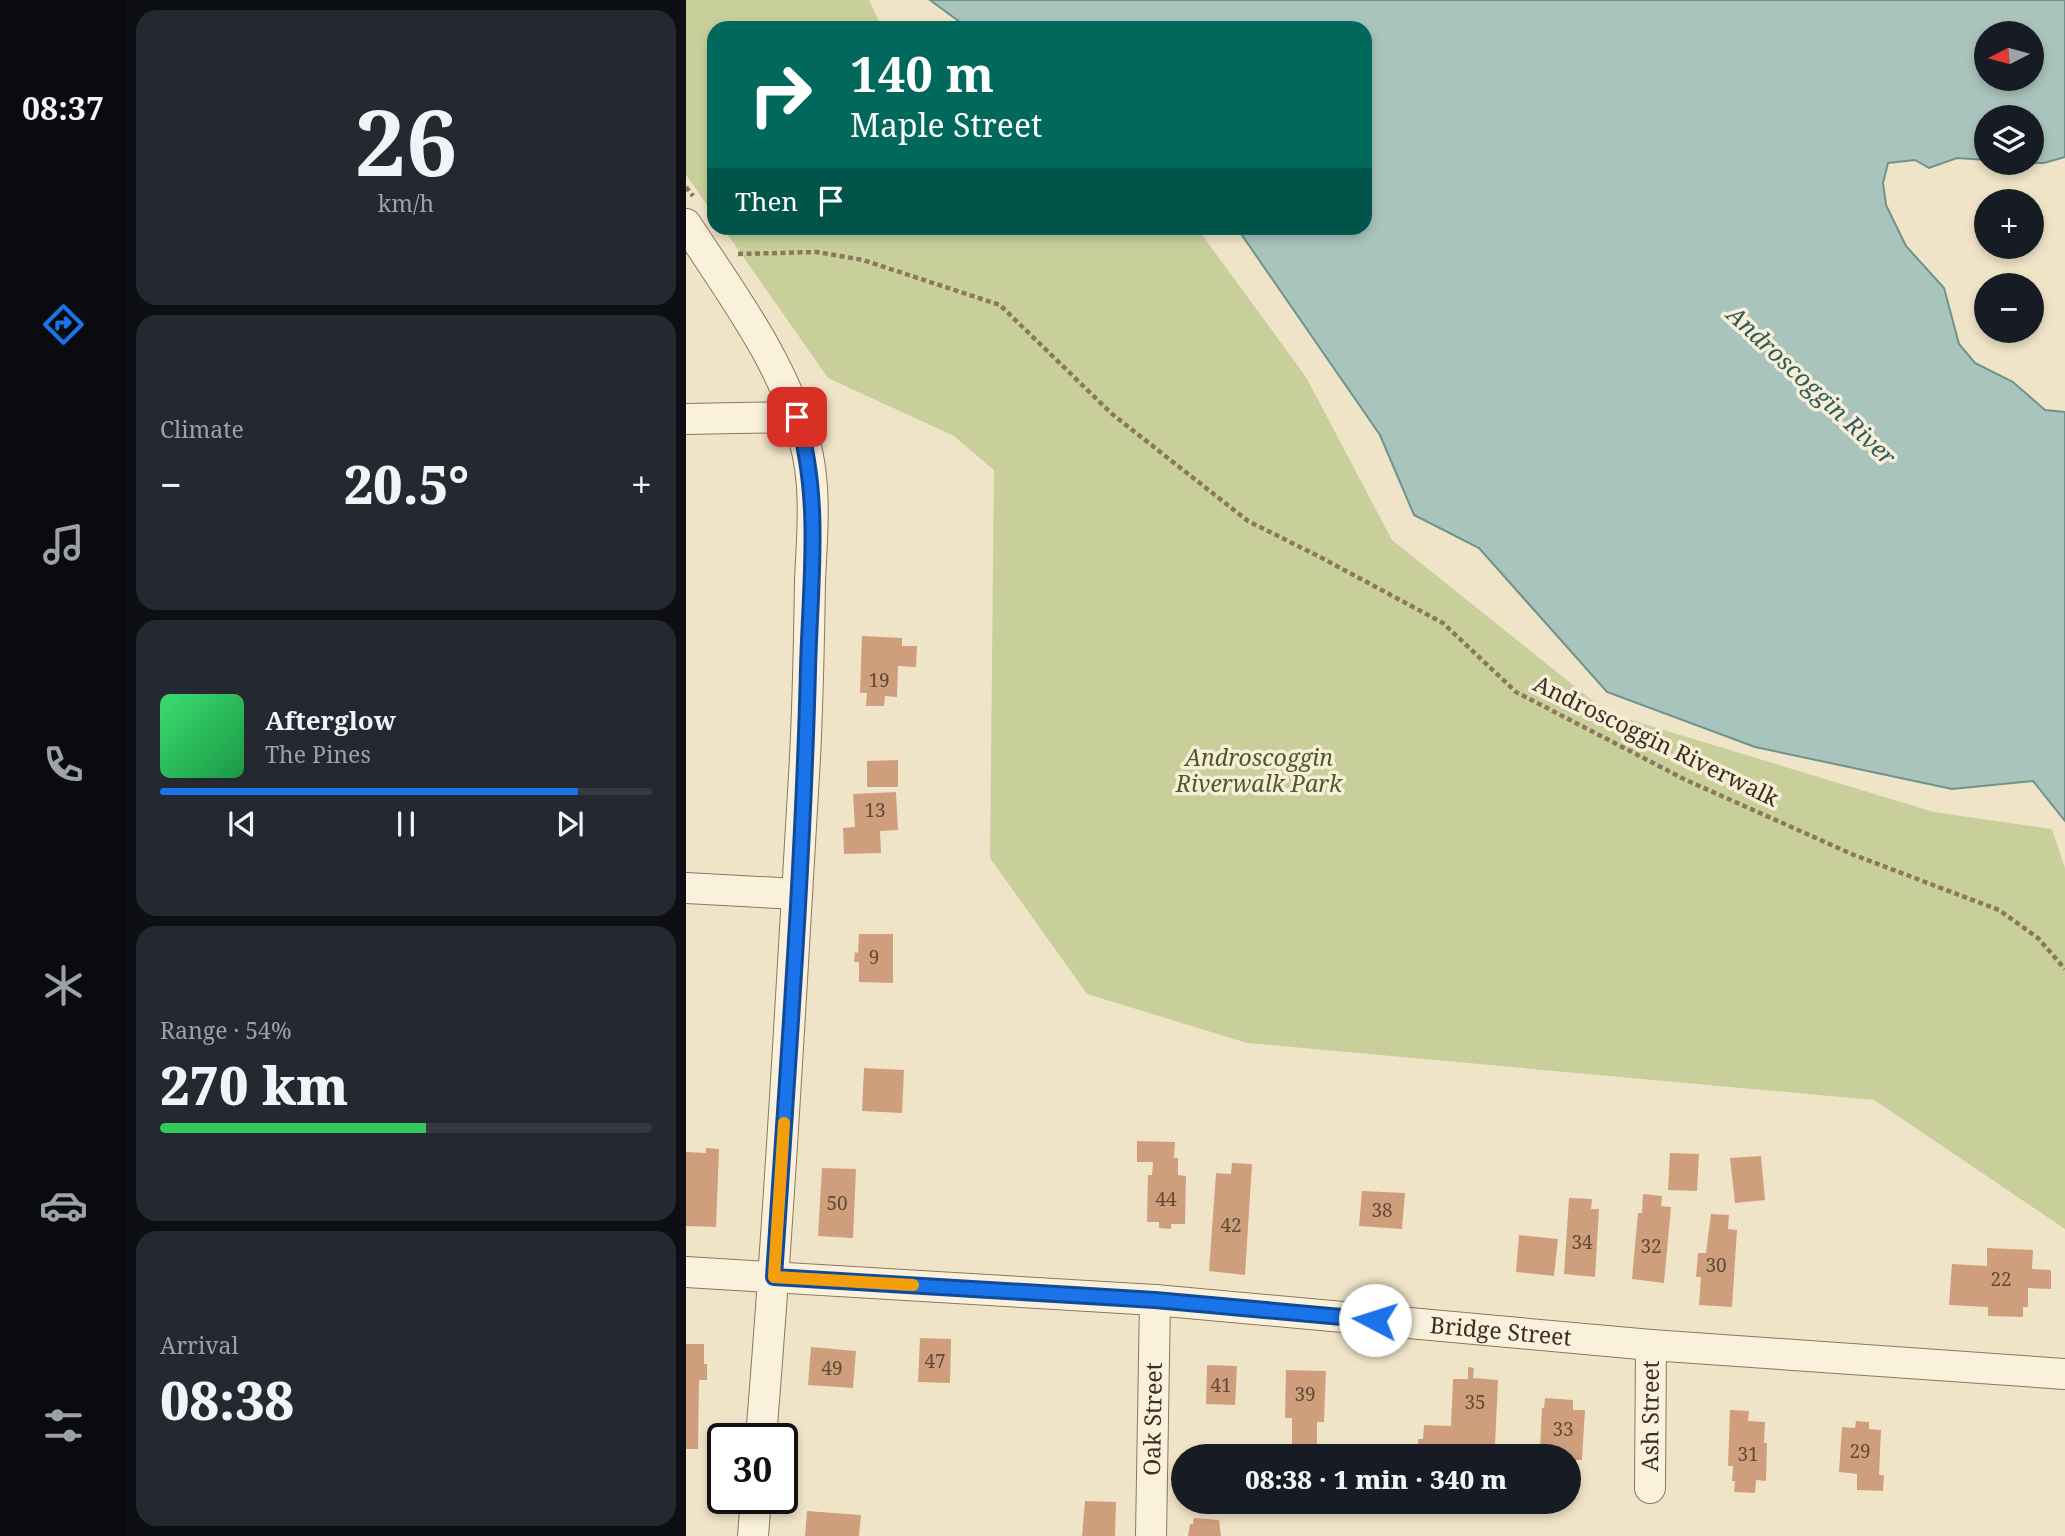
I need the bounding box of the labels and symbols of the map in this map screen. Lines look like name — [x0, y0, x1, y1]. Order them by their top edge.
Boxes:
north arrow — [1974, 21, 2044, 91]
water label: Androscoggin River — [1719, 296, 1904, 473]
pin — [767, 387, 827, 447]
house number: 19 — [868, 667, 890, 693]
street label: Androscoggin Riverwalk — [1528, 667, 1785, 814]
park label: Androscoggin Riverwalk Park — [1175, 741, 1343, 799]
house number: 13 — [864, 797, 886, 823]
house number: 9 — [869, 944, 879, 970]
house number: 44 — [1155, 1186, 1177, 1212]
house number: 50 — [826, 1190, 848, 1216]
house number: 38 — [1371, 1197, 1393, 1223]
house number: 42 — [1220, 1212, 1242, 1238]
house number: 34 — [1571, 1229, 1593, 1255]
house number: 32 — [1640, 1233, 1662, 1259]
house number: 30 — [1705, 1252, 1727, 1278]
house number: 22 — [1990, 1266, 2012, 1292]
position arrow — [1338, 1283, 1412, 1357]
street label: Bridge Street — [1429, 1308, 1573, 1353]
house number: 47 — [924, 1348, 946, 1374]
house number: 49 — [821, 1355, 843, 1381]
street label: Ash Street — [1633, 1360, 1666, 1472]
street label: Oak Street — [1135, 1362, 1169, 1476]
house number: 41 — [1210, 1372, 1232, 1398]
house number: 39 — [1294, 1381, 1316, 1407]
house number: 35 — [1464, 1389, 1486, 1415]
house number: 33 — [1552, 1416, 1574, 1442]
speed limit sign: 30 — [707, 1423, 798, 1514]
house number: 29 — [1849, 1438, 1871, 1464]
house number: 31 — [1737, 1441, 1759, 1467]

